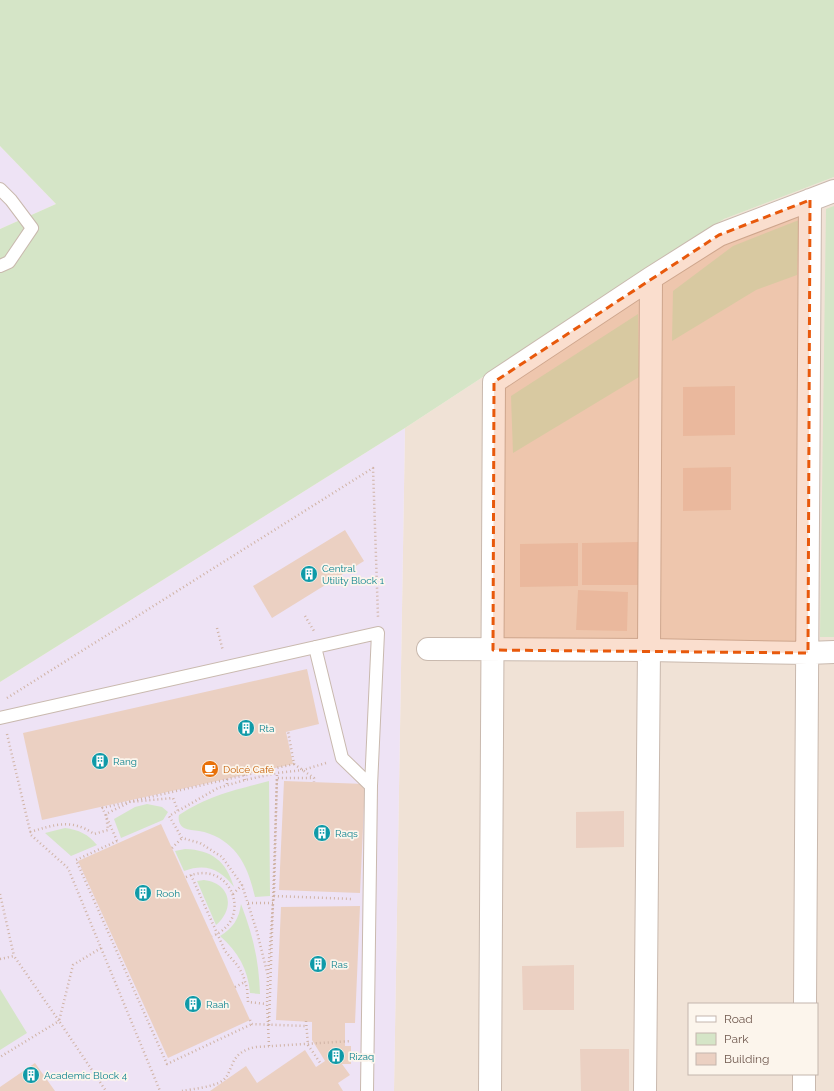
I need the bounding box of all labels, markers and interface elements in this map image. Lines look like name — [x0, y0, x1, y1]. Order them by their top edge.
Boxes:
place label: Central Utility Block 1 — [322, 563, 385, 586]
building icon: Central Utility Block 1 — [299, 564, 319, 584]
building icon: Rta — [236, 718, 256, 738]
place label: Rta — [259, 723, 274, 734]
building icon: Rang — [90, 751, 110, 771]
place label: Rang — [113, 756, 137, 767]
cafe icon: Dolcé Café — [200, 759, 220, 779]
place label: Dolcé Café — [223, 764, 274, 775]
building icon: Raqs — [312, 823, 332, 843]
place label: Raqs — [335, 828, 358, 839]
building icon: Rooh — [133, 883, 153, 903]
place label: Rooh — [156, 888, 180, 899]
building icon: Ras — [308, 954, 328, 974]
place label: Ras — [331, 959, 348, 970]
building icon: Raah — [183, 994, 203, 1014]
place label: Raah — [206, 999, 229, 1010]
legend — [688, 1003, 818, 1075]
text: Road — [724, 1012, 753, 1026]
text: Park — [724, 1032, 749, 1046]
building icon: Rizaq — [326, 1046, 346, 1066]
place label: Rizaq — [349, 1051, 374, 1062]
text: Building — [724, 1052, 770, 1066]
building icon: Academic Block 4 — [21, 1065, 41, 1085]
place label: Academic Block 4 — [44, 1070, 128, 1081]

